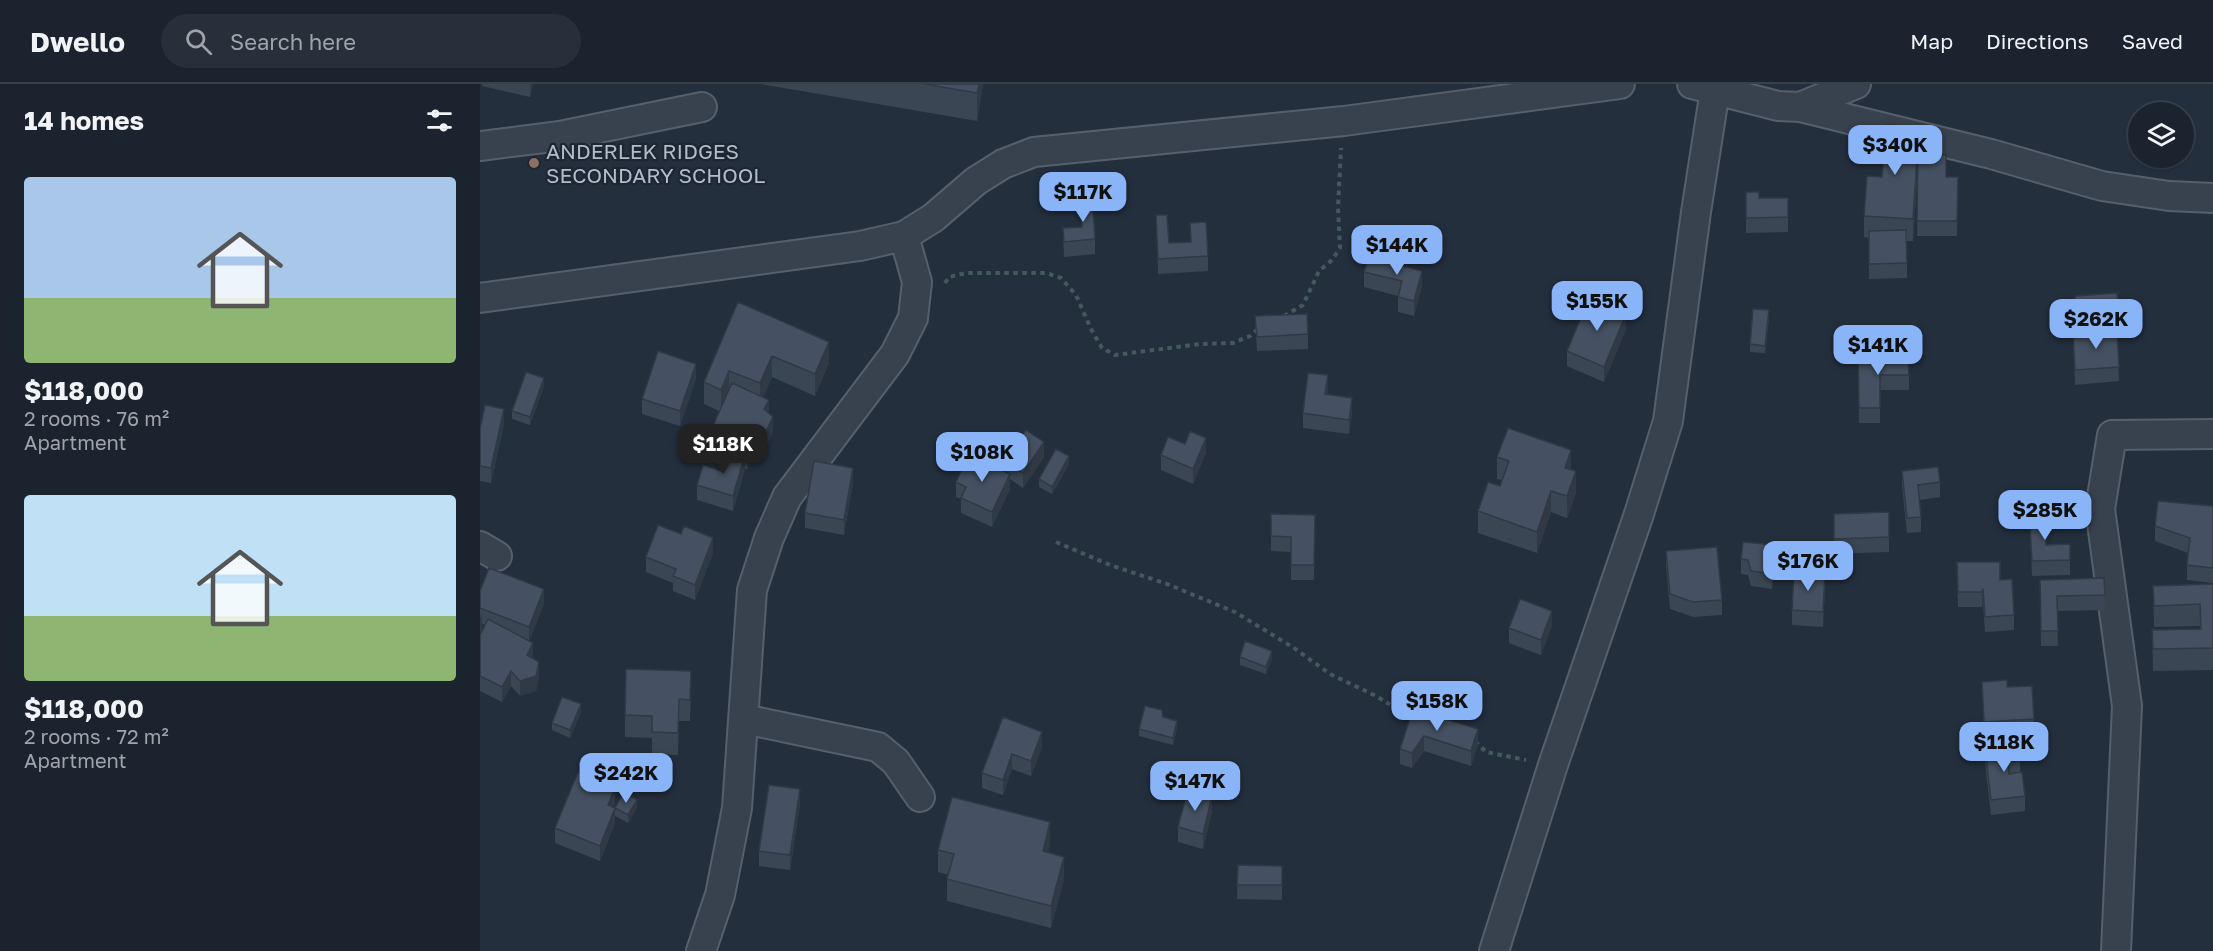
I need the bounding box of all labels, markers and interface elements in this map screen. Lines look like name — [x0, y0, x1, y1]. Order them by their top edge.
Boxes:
search box — [161, 14, 581, 68]
text: Dwello — [30, 25, 125, 58]
icon: search — [182, 25, 215, 58]
text: Search here — [230, 28, 356, 55]
text: Map — [1910, 28, 1953, 54]
text: Directions — [1986, 28, 2089, 54]
text: Saved — [2122, 28, 2183, 54]
map controls — [2128, 102, 2194, 168]
button: layers — [2128, 102, 2194, 168]
icon: filters — [423, 104, 456, 137]
text: 14 homes — [24, 105, 144, 136]
pin: $340K — [1853, 125, 1937, 176]
text: $340K — [1862, 132, 1928, 156]
place label: ANDERLEK RIDGES SECONDARY SCHOOL — [546, 138, 765, 188]
marker: ANDERLEK RIDGES SECONDARY SCHOOL — [527, 156, 541, 170]
pin: $117K — [1041, 172, 1125, 223]
text: $117K — [1053, 179, 1113, 203]
icon: home — [186, 216, 294, 324]
pin: $144K — [1355, 225, 1439, 276]
text: $144K — [1365, 232, 1429, 256]
pin: $155K — [1555, 281, 1639, 332]
text: $155K — [1566, 288, 1628, 312]
pin: $262K — [2054, 299, 2138, 350]
text: $262K — [2064, 306, 2129, 330]
pin: $141K — [1836, 325, 1920, 376]
text: $141K — [1848, 332, 1909, 356]
text: $118,000 — [24, 375, 144, 406]
text: 2 rooms · 76 m² — [24, 406, 169, 430]
pin: $118K — [681, 424, 765, 475]
text: Apartment — [24, 430, 127, 454]
text: $118K — [692, 431, 754, 455]
pin: $108K — [940, 432, 1024, 483]
text: $108K — [950, 439, 1014, 463]
pin: $285K — [2003, 490, 2087, 541]
text: $285K — [2012, 497, 2078, 521]
icon: home — [186, 534, 294, 642]
pin: $176K — [1766, 541, 1850, 592]
text: $176K — [1777, 548, 1839, 572]
pin: $158K — [1395, 681, 1479, 732]
text: $158K — [1405, 688, 1469, 712]
text: $118,000 — [24, 693, 144, 724]
pin: $118K — [1962, 722, 2046, 773]
text: 2 rooms · 72 m² — [24, 724, 169, 748]
text: $118K — [1973, 729, 2035, 753]
text: Apartment — [24, 748, 127, 772]
pin: $242K — [584, 753, 668, 804]
text: $242K — [594, 760, 658, 784]
pin: $147K — [1153, 761, 1237, 812]
text: $147K — [1164, 768, 1226, 792]

